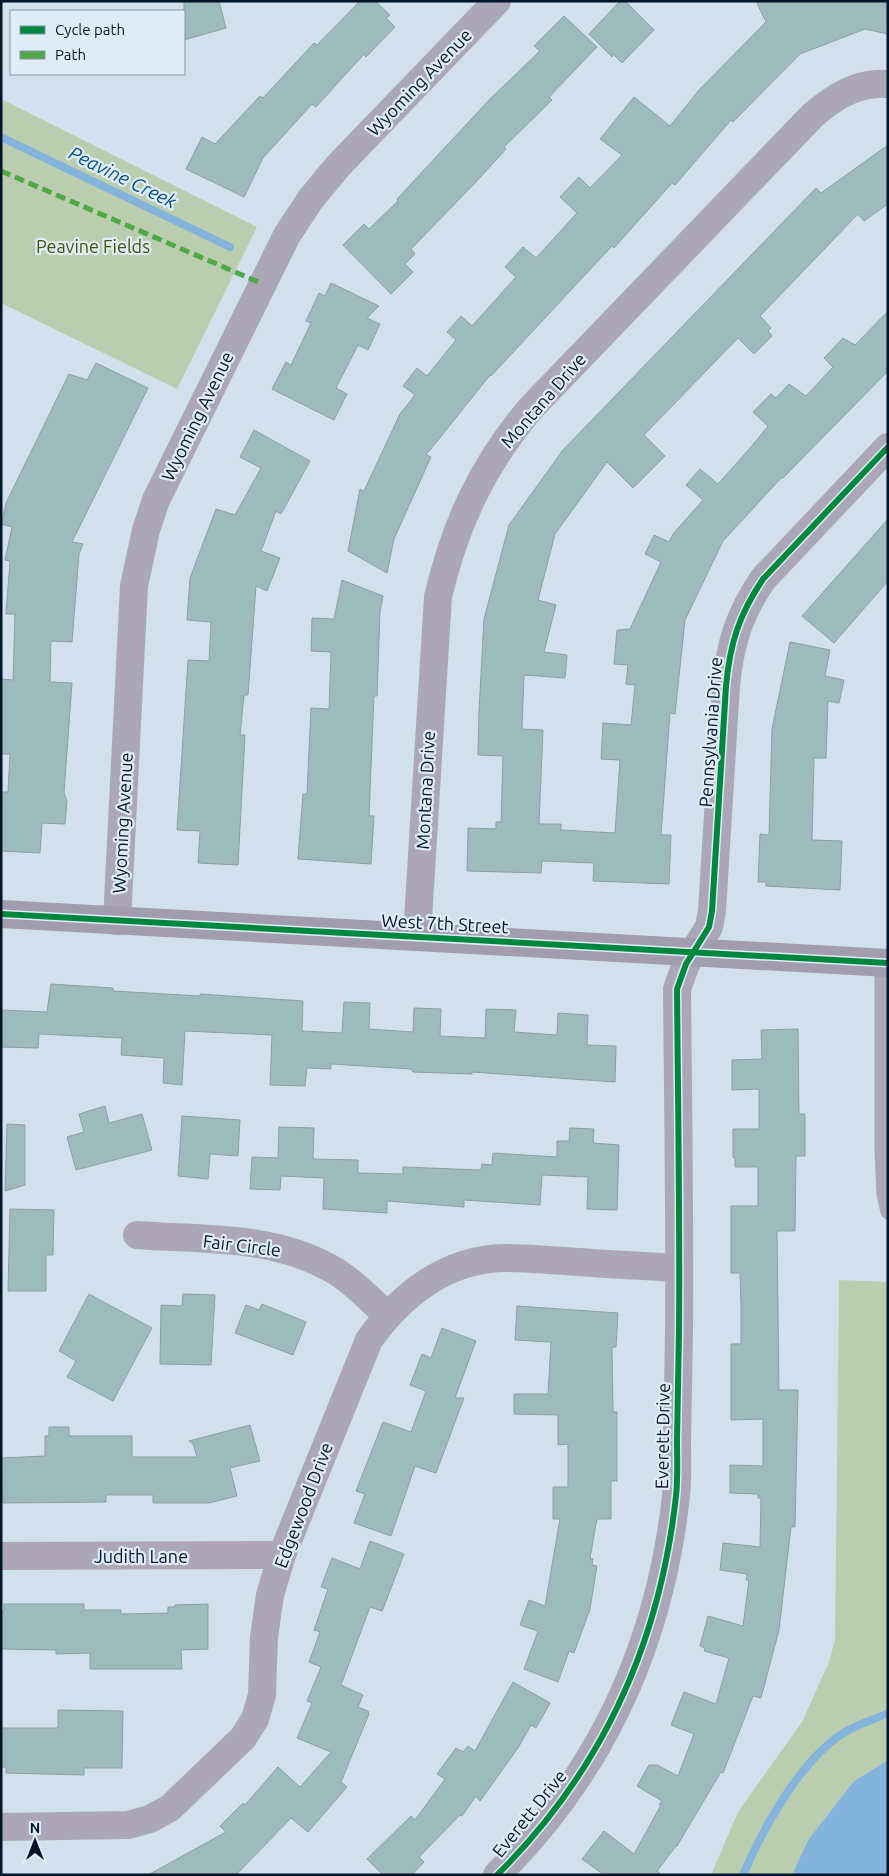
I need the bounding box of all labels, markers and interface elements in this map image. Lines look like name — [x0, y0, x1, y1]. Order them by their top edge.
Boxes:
legend — [10, 10, 185, 75]
text: Cycle path — [55, 21, 125, 38]
street label: Wyoming Avenue — [363, 24, 475, 140]
text: Path — [55, 46, 86, 63]
water label: Peavine Creek — [65, 141, 181, 213]
park label: Peavine Fields — [36, 236, 150, 256]
street label: Wyoming Avenue — [157, 348, 237, 484]
street label: Montana Drive — [496, 349, 590, 451]
street label: Pennsylvania Drive — [695, 656, 725, 808]
street label: Montana Drive — [412, 730, 438, 850]
street label: Wyoming Avenue — [108, 752, 136, 894]
street label: West 7th Street — [381, 910, 509, 936]
street label: Fair Circle — [202, 1230, 282, 1260]
street label: Everett Drive — [651, 1383, 673, 1489]
street label: Edgewood Drive — [270, 1439, 336, 1571]
street label: Judith Lane — [94, 1546, 188, 1566]
street label: Everett Drive — [488, 1765, 570, 1861]
north arrow — [10, 1816, 60, 1866]
text: N — [30, 1820, 40, 1836]

